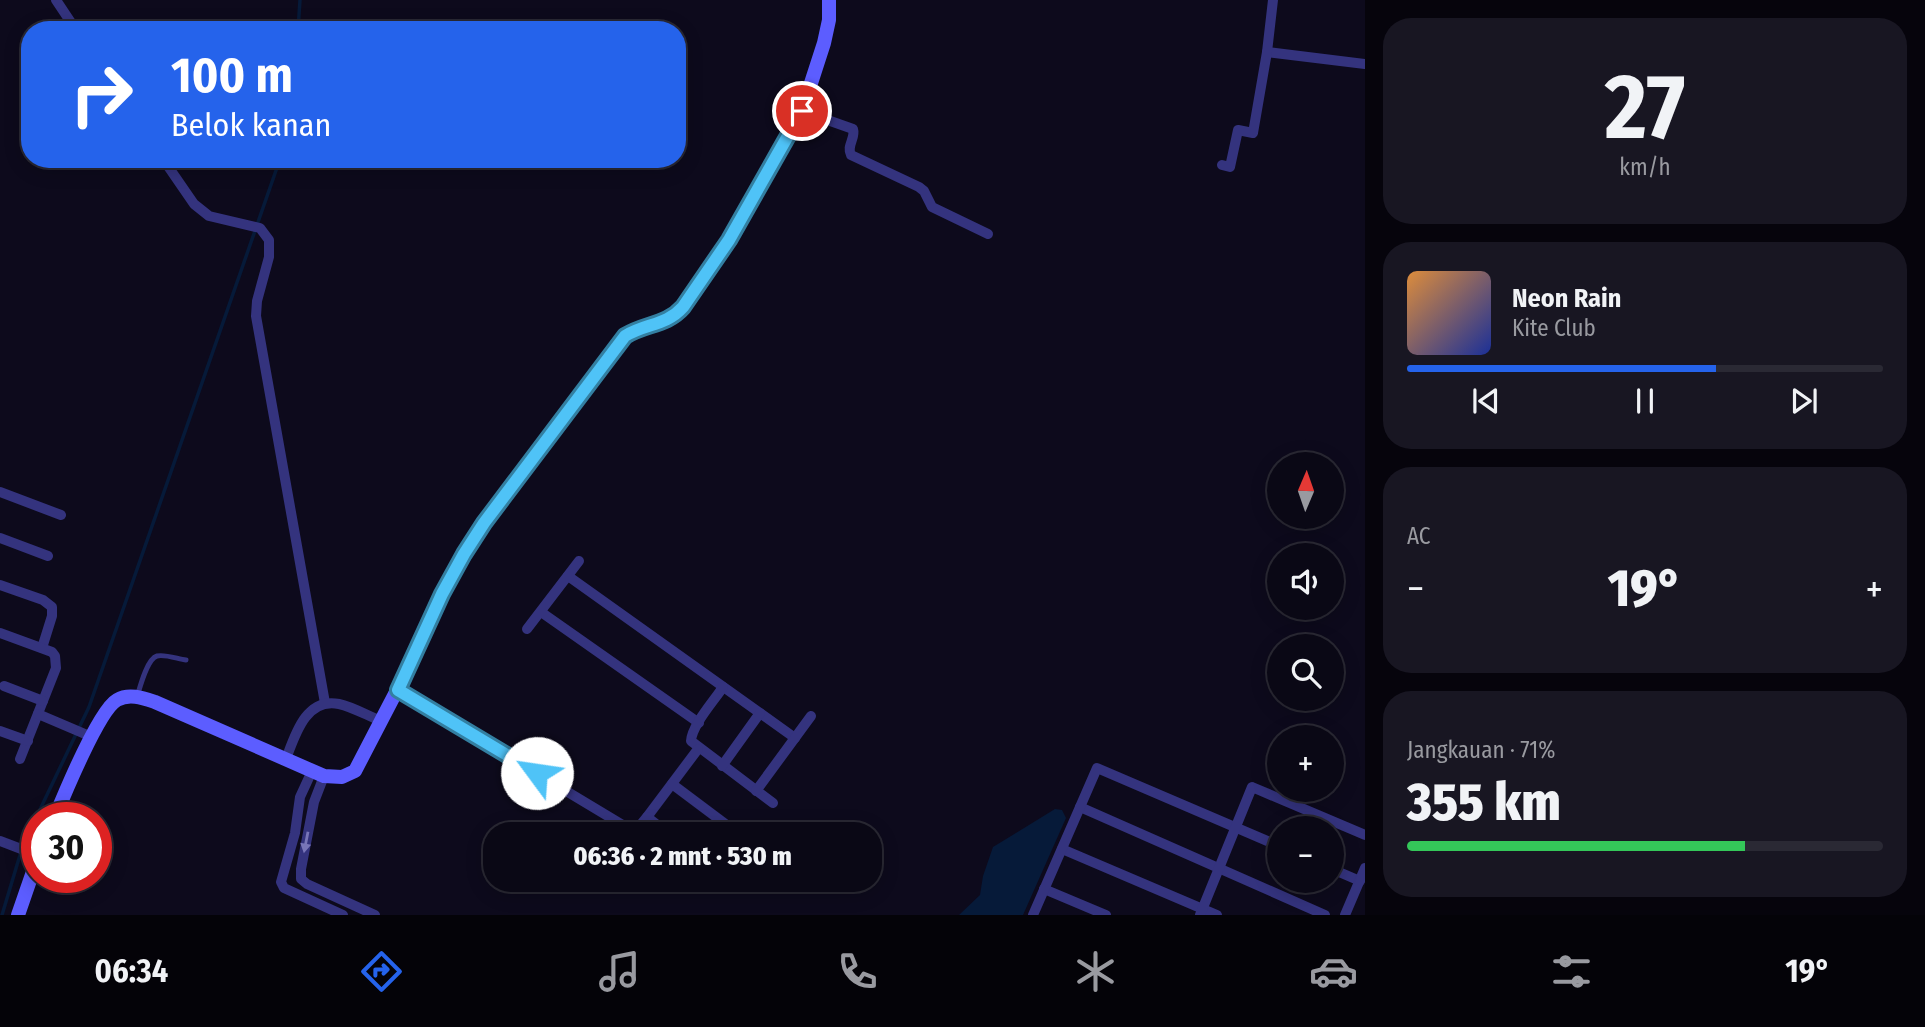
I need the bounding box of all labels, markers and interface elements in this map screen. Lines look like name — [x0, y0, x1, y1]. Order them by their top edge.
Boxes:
text: 100 m — [171, 46, 293, 105]
icon: right — [56, 49, 147, 140]
text: 27 — [1605, 53, 1685, 162]
pin — [772, 81, 832, 141]
icon: arrive — [783, 92, 821, 130]
text: Belok kanan — [171, 106, 331, 144]
text: km/h — [1619, 153, 1671, 181]
text: Neon Rain — [1512, 283, 1621, 314]
text: Kite Club — [1512, 314, 1596, 342]
icon: previous — [1467, 382, 1505, 420]
icon: pause — [1626, 382, 1664, 420]
icon: next — [1785, 382, 1823, 420]
north arrow — [1267, 452, 1344, 528]
map controls — [1267, 452, 1344, 893]
text: AC — [1407, 522, 1431, 550]
button: sound — [1267, 543, 1344, 620]
text: 19° — [1608, 557, 1682, 620]
text: − — [1407, 566, 1424, 612]
text: + — [1866, 566, 1883, 612]
button: search — [1267, 634, 1344, 711]
button: + — [1267, 725, 1344, 802]
position arrow — [500, 736, 574, 810]
text: Jangkauan · 71% — [1407, 736, 1555, 764]
text: 355 km — [1407, 771, 1561, 834]
speed limit sign: 30 — [21, 802, 112, 893]
button: − — [1267, 816, 1344, 893]
one-way arrow — [300, 831, 311, 853]
text: 06:36 · 2 mnt · 530 m — [573, 841, 792, 872]
icon: directions — [357, 947, 406, 996]
icon: music — [595, 947, 644, 996]
icon: phone — [833, 947, 882, 996]
icon: climate — [1071, 947, 1120, 996]
icon: car — [1309, 947, 1358, 996]
icon: filters — [1547, 947, 1596, 996]
text: 06:34 — [95, 952, 168, 990]
text: 19° — [1785, 952, 1830, 990]

